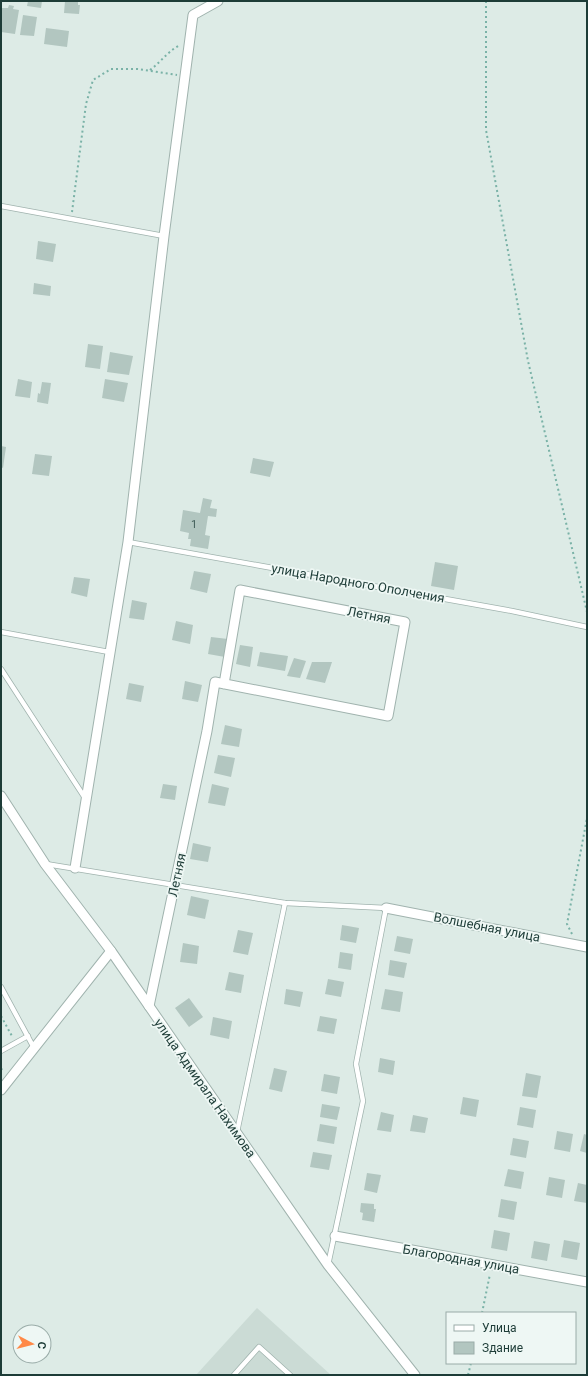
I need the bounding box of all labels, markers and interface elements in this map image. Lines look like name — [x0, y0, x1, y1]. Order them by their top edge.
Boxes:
house number: 1 — [191, 518, 197, 531]
street label: улица Народного Ополчения — [270, 560, 446, 606]
street label: Летняя — [346, 603, 392, 627]
street label: Летняя — [165, 852, 189, 898]
street label: Волшебная улица — [433, 909, 541, 945]
street label: улица Адмирала Нахимова — [151, 1016, 259, 1160]
street label: Благородная улица — [401, 1241, 521, 1277]
legend — [446, 1312, 576, 1364]
text: Улица — [482, 1321, 517, 1335]
north arrow — [12, 1324, 52, 1364]
text: С — [35, 1341, 48, 1350]
text: Здание — [482, 1341, 523, 1355]

